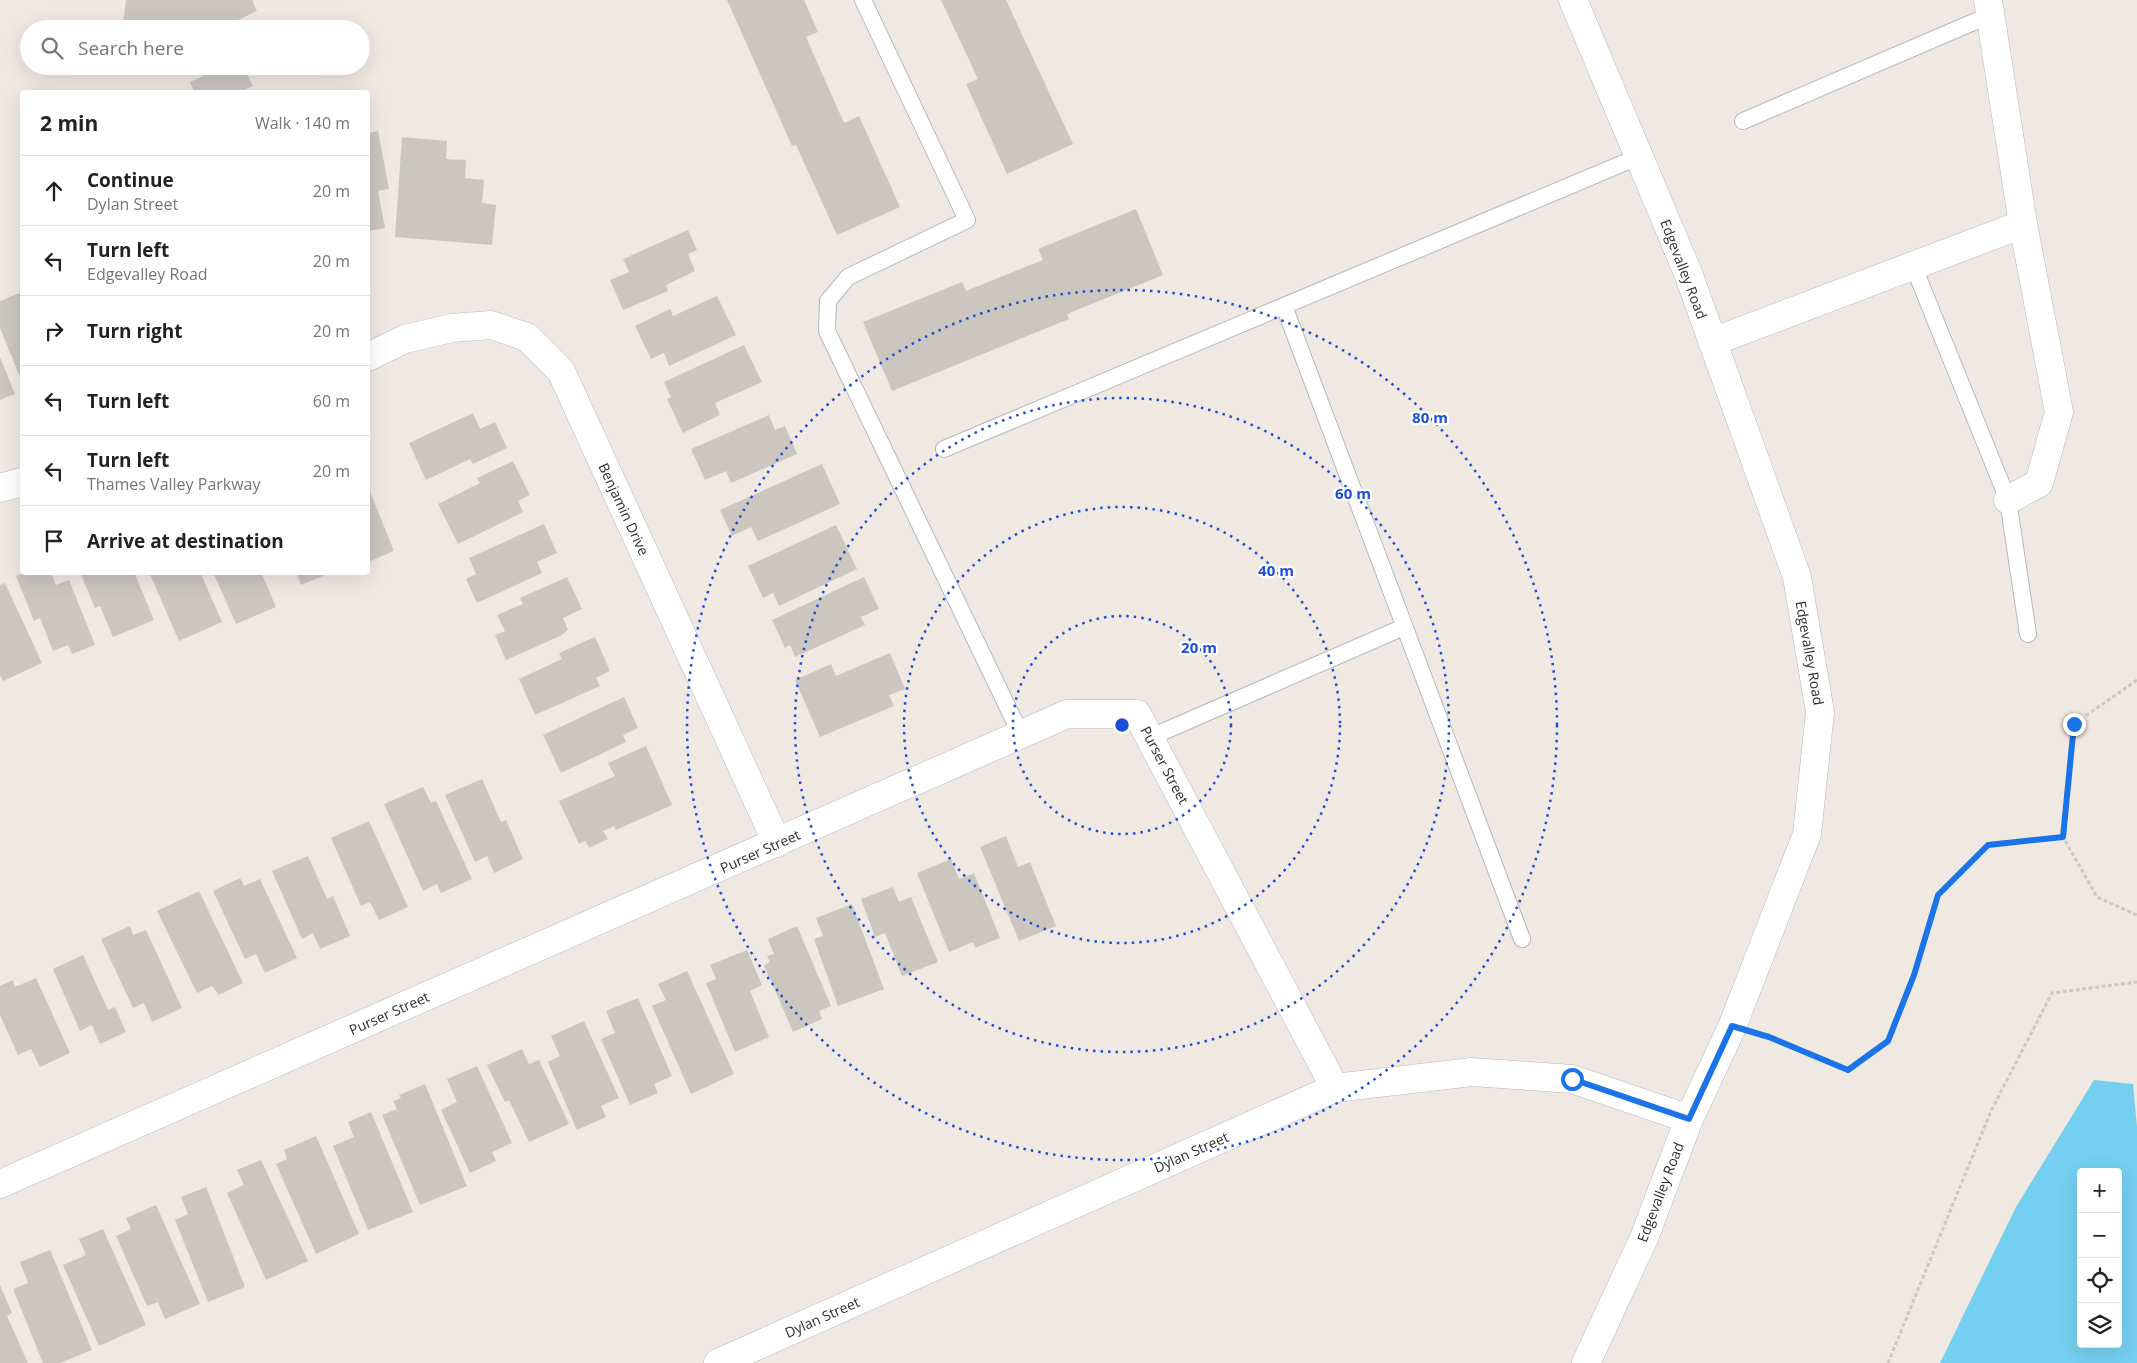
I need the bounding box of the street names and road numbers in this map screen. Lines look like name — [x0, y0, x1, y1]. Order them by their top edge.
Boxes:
street label: Edgevalley Road — [1656, 216, 1712, 322]
street label: Benjamin Drive — [594, 460, 654, 558]
street label: Edgevalley Road — [1791, 599, 1829, 707]
street label: Purser Street — [1136, 723, 1194, 807]
street label: Purser Street — [717, 825, 803, 877]
street label: Purser Street — [346, 987, 432, 1039]
street label: Dylan Street — [1151, 1127, 1231, 1177]
street label: Edgevalley Road — [1632, 1139, 1688, 1245]
street label: Dylan Street — [782, 1292, 862, 1342]

